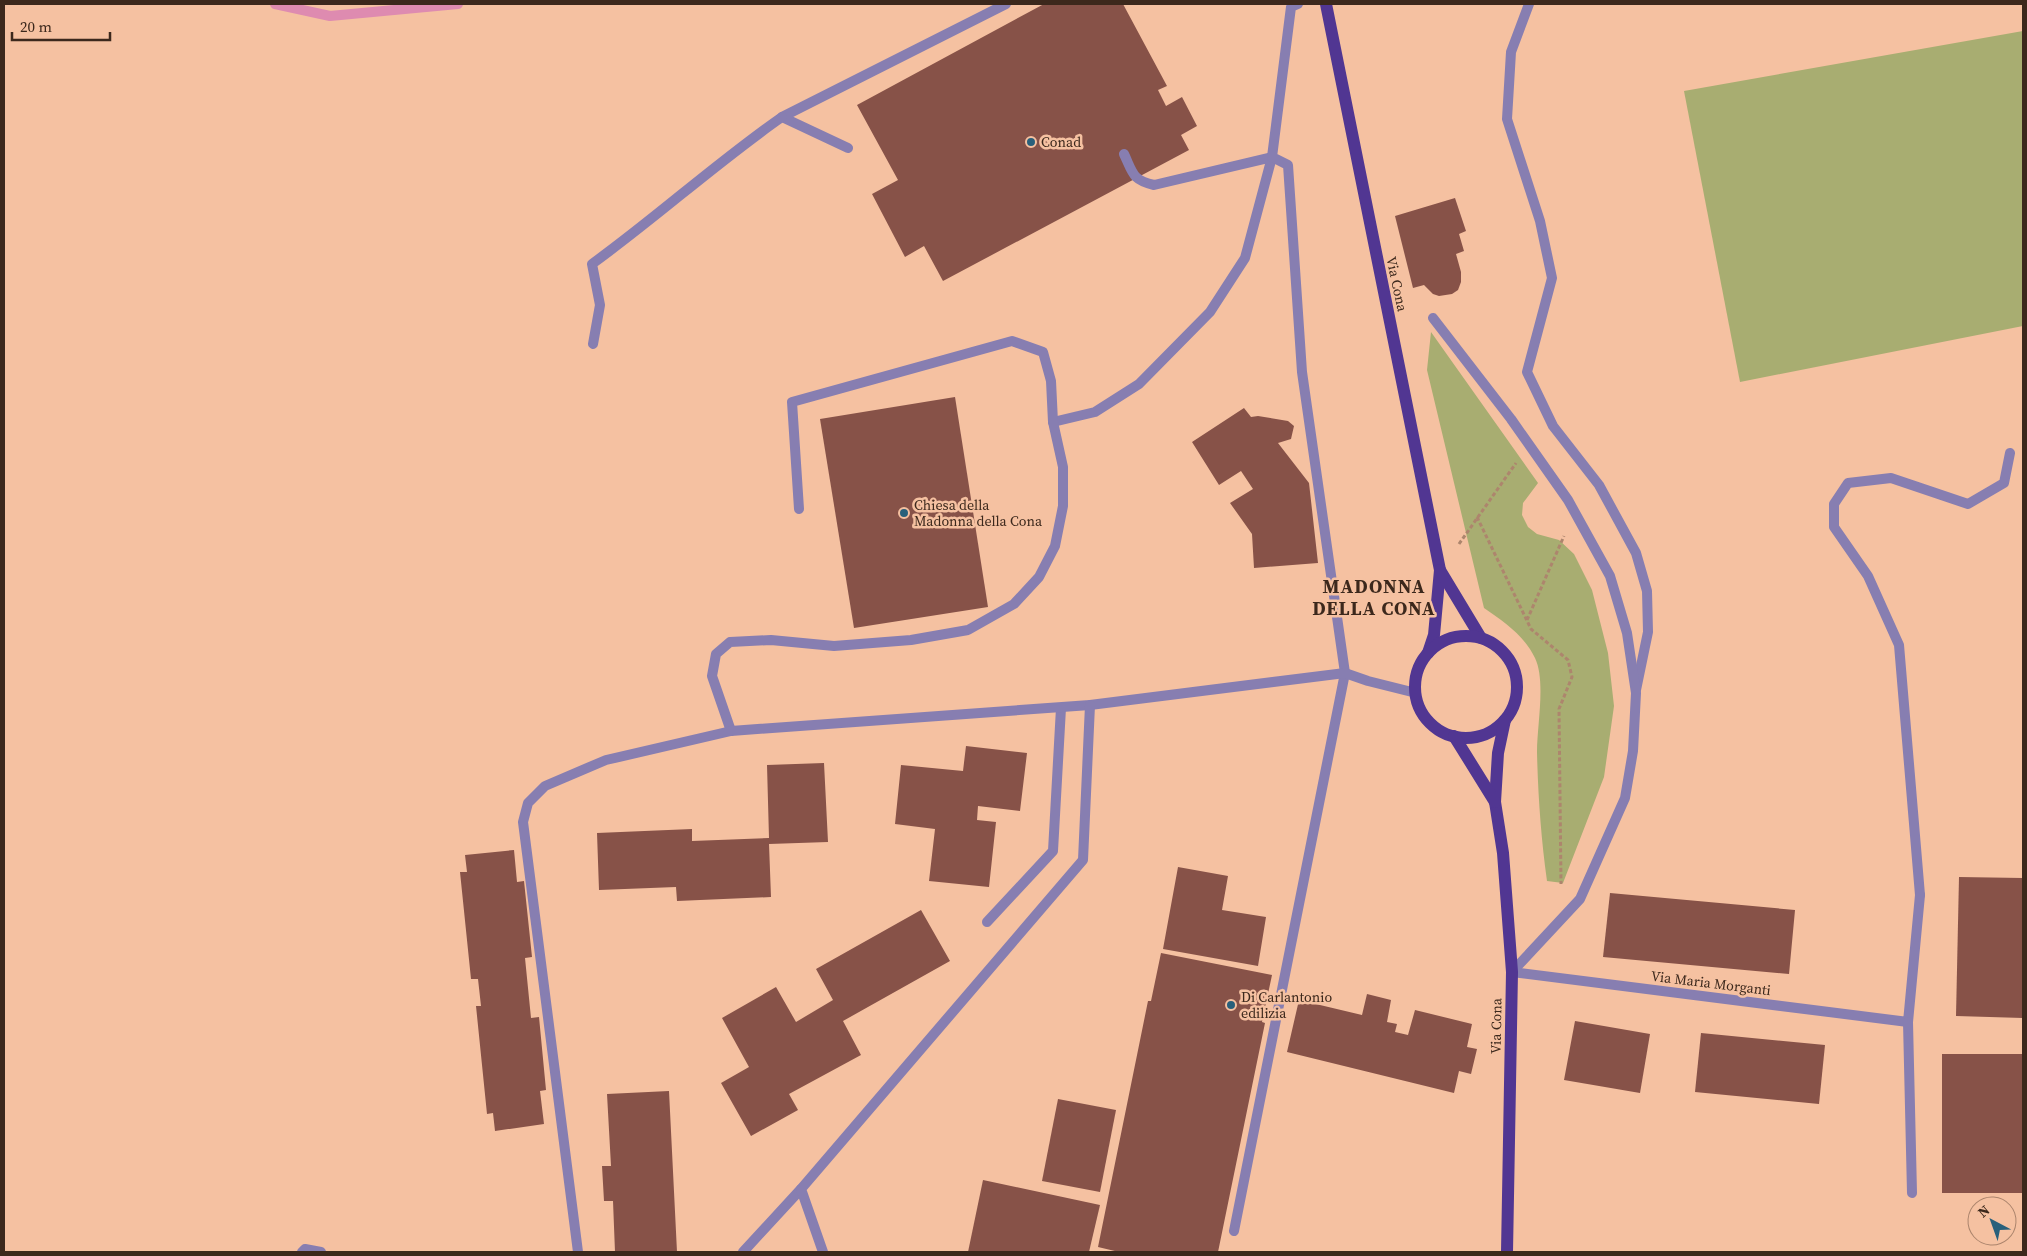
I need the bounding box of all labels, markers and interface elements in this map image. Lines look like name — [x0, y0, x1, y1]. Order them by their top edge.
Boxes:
scale bar — [12, 10, 110, 42]
text: 20 m — [20, 16, 52, 37]
place label: Conad — [1041, 132, 1081, 152]
marker: Conad — [1025, 136, 1037, 148]
street label: Via Cona — [1381, 255, 1413, 314]
place label: Chiesa della Madonna della Cona — [914, 495, 1043, 531]
marker: Chiesa della Madonna della Cona — [898, 507, 910, 519]
district label: MADONNA DELLA CONA — [1312, 573, 1436, 621]
street label: Via Maria Morganti — [1650, 966, 1772, 1000]
place label: Di Carlantonio edilizia — [1241, 987, 1332, 1023]
street label: Via Cona — [1486, 997, 1506, 1054]
marker: Di Carlantonio edilizia — [1225, 999, 1237, 1011]
north arrow — [1967, 1196, 2017, 1246]
text: N — [1973, 1200, 1994, 1222]

